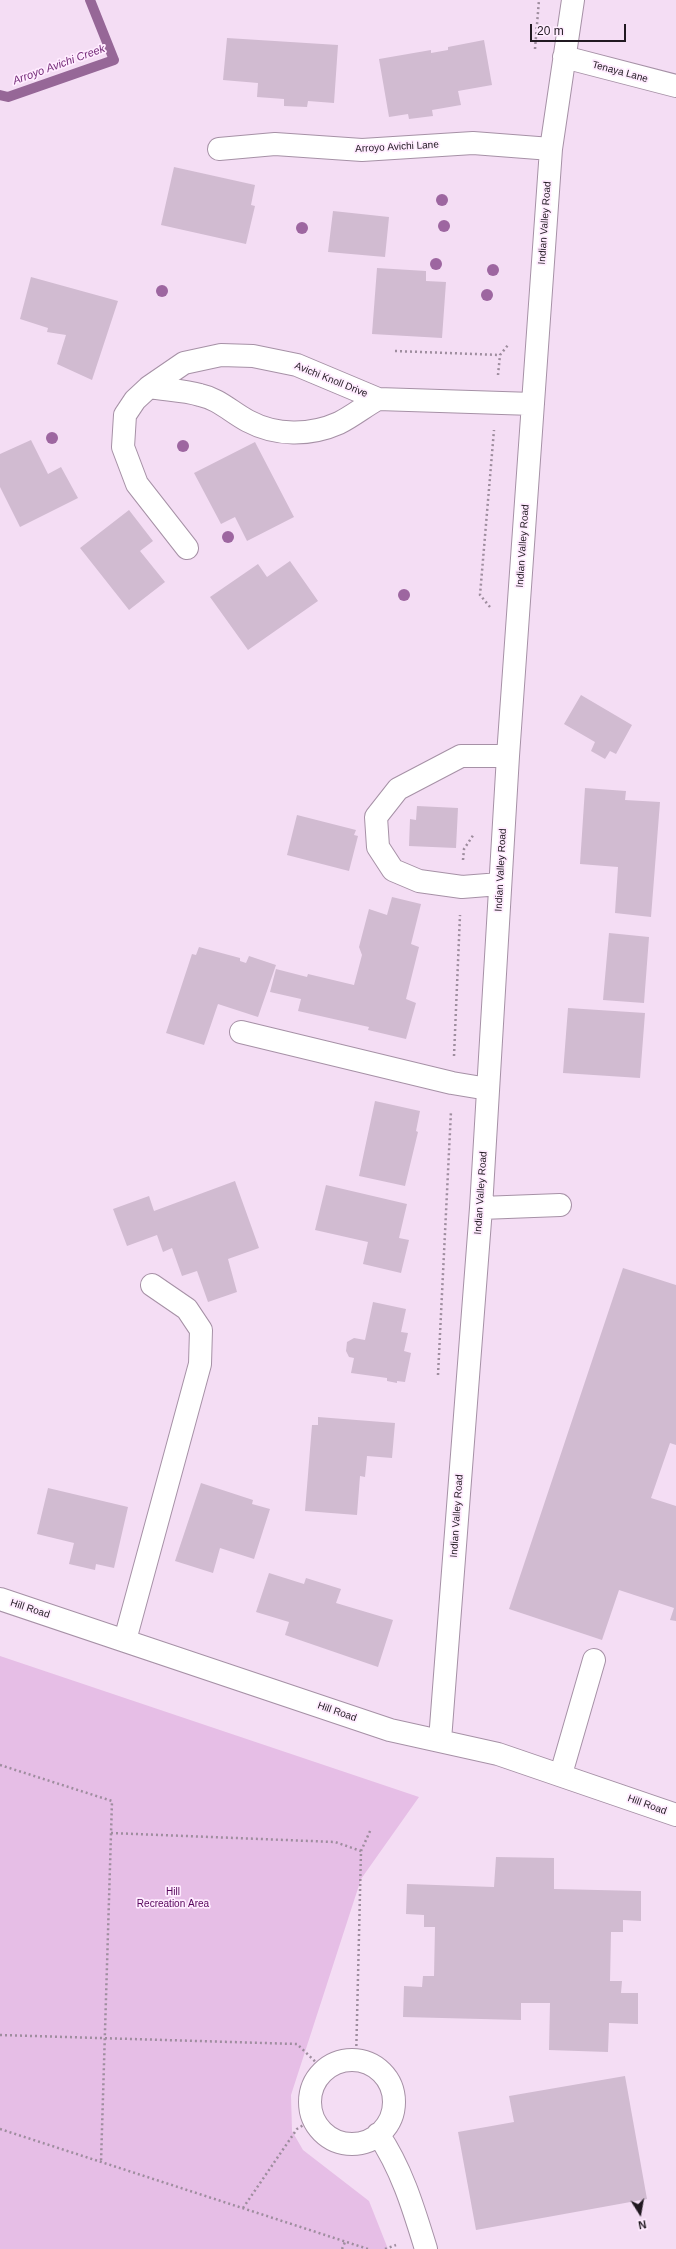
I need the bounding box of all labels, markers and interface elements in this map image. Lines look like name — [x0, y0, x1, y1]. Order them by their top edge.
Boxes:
scale bar — [532, 16, 628, 42]
text: 20 m — [537, 24, 564, 38]
water label: Arroyo Avichi Creek — [11, 42, 107, 88]
street label: Tenaya Lane — [591, 59, 649, 85]
street label: Arroyo Avichi Lane — [355, 139, 439, 155]
street label: Indian Valley Road — [536, 181, 554, 265]
street label: Avichi Knoll Drive — [293, 360, 369, 400]
street label: Indian Valley Road — [514, 504, 532, 588]
street label: Indian Valley Road — [493, 828, 509, 912]
street label: Indian Valley Road — [472, 1151, 490, 1235]
street label: Indian Valley Road — [448, 1474, 466, 1558]
street label: Hill Road — [9, 1597, 51, 1621]
street label: Hill Road — [316, 1700, 358, 1724]
street label: Hill Road — [626, 1792, 668, 1818]
park label: Hill Recreation Area — [137, 1886, 209, 1910]
north arrow — [620, 2193, 660, 2233]
text: N — [637, 2218, 647, 2231]

